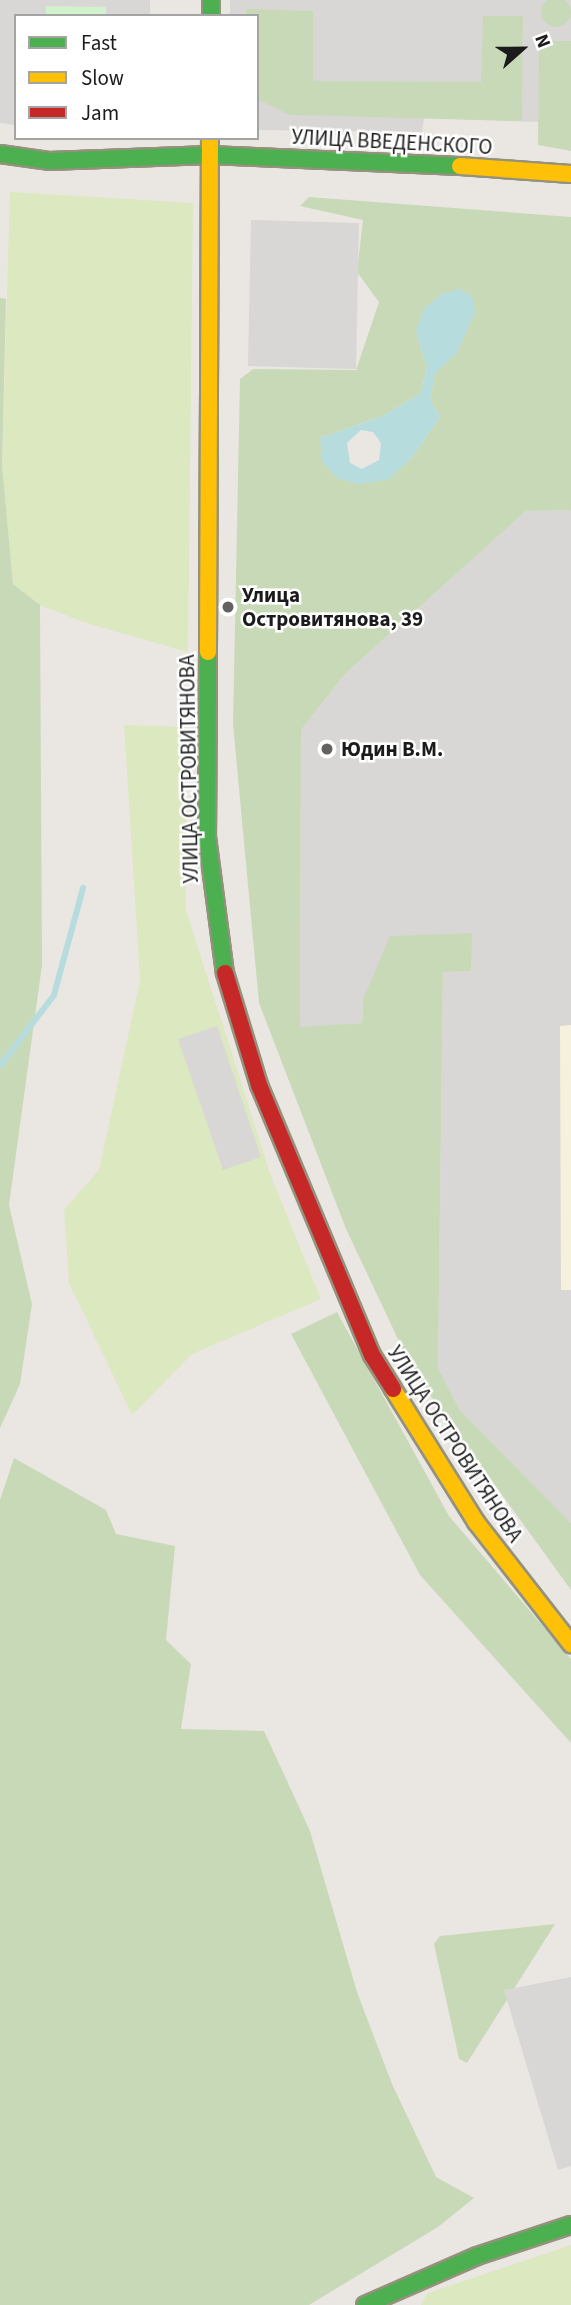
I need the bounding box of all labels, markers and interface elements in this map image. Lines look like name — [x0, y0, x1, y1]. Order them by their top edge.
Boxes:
legend — [14, 14, 259, 140]
north arrow — [487, 14, 557, 84]
text: Fast — [81, 28, 117, 58]
text: N — [527, 31, 557, 52]
text: Slow — [81, 63, 124, 93]
text: Jam — [81, 98, 119, 128]
street label: УЛИЦА ВВЕДЕНСКОГО — [291, 124, 493, 160]
place label: Улица Островитянова, 39 — [242, 582, 423, 632]
marker: Улица Островитянова, 39 — [220, 599, 236, 615]
street label: УЛИЦА ОСТРОВИТЯНОВА — [174, 654, 204, 884]
place label: Юдин В.М. — [341, 736, 443, 762]
marker: Юдин В.М. — [319, 741, 335, 757]
street label: УЛИЦА ОСТРОВИТЯНОВА — [382, 1341, 528, 1547]

